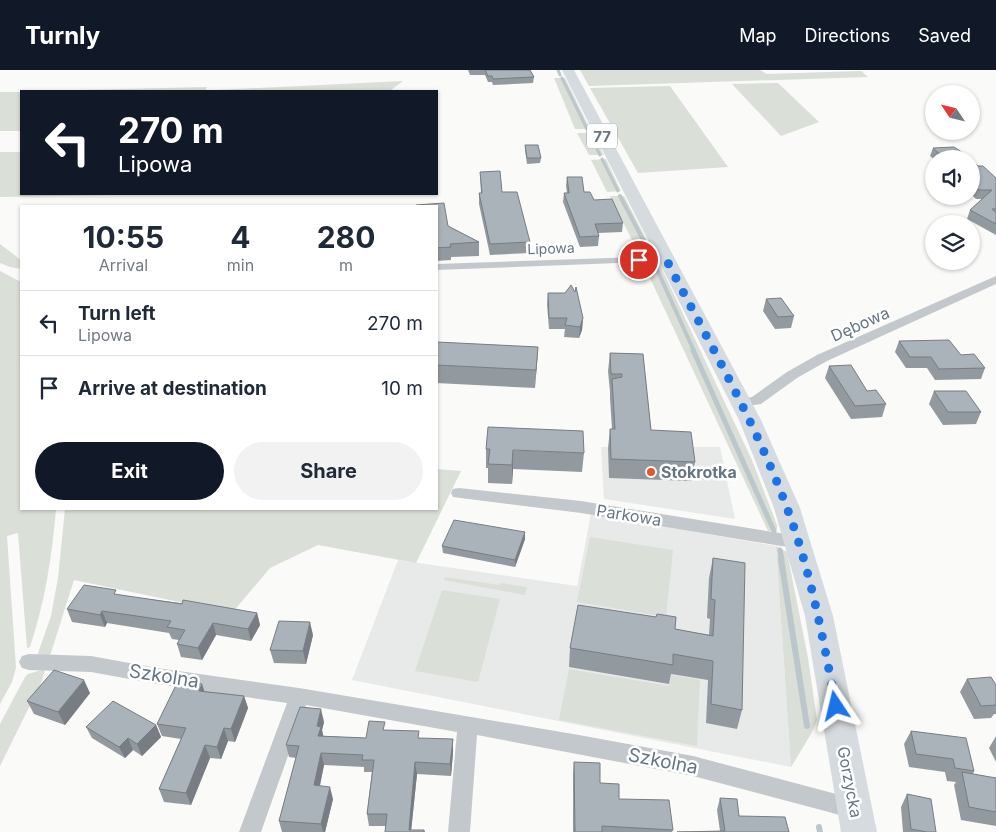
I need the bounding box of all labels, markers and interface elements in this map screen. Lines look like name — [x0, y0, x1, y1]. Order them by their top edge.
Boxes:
text: Turnly — [25, 21, 100, 50]
text: Map — [739, 25, 777, 46]
text: Directions — [805, 25, 890, 46]
text: Saved — [918, 25, 971, 46]
north arrow — [925, 85, 980, 140]
map controls — [925, 85, 980, 270]
text: 270 m — [118, 109, 224, 151]
icon: left — [35, 110, 100, 175]
road number: 77 — [587, 124, 617, 148]
button: sound — [925, 150, 980, 205]
text: Lipowa — [118, 151, 192, 177]
button: layers — [925, 215, 980, 270]
text: 10:55 — [83, 219, 164, 255]
text: 4 — [230, 219, 251, 255]
text: 280 — [317, 219, 375, 255]
street label: Lipowa — [527, 239, 575, 257]
pin — [618, 239, 660, 281]
icon: arrive — [625, 246, 653, 274]
text: Arrival — [99, 255, 148, 275]
text: min — [227, 255, 254, 275]
text: m — [339, 255, 353, 275]
text: Turn left — [78, 302, 156, 325]
street label: Dębowa — [828, 302, 892, 346]
icon: left — [35, 309, 63, 337]
text: 270 m — [367, 312, 423, 335]
text: Lipowa — [78, 325, 132, 345]
icon: arrive — [35, 374, 63, 402]
text: Arrive at destination — [78, 377, 267, 400]
text: 10 m — [381, 377, 423, 400]
button: Exit — [35, 442, 224, 500]
button: Share — [234, 442, 423, 500]
place label: Stokrotka — [661, 462, 737, 482]
marker: Stokrotka — [645, 466, 657, 478]
street label: Parkowa — [595, 500, 663, 530]
street label: Szkolna — [127, 659, 201, 693]
position arrow — [809, 679, 861, 731]
street label: Szkolna — [626, 743, 700, 779]
street label: Gorzycka — [833, 745, 867, 819]

